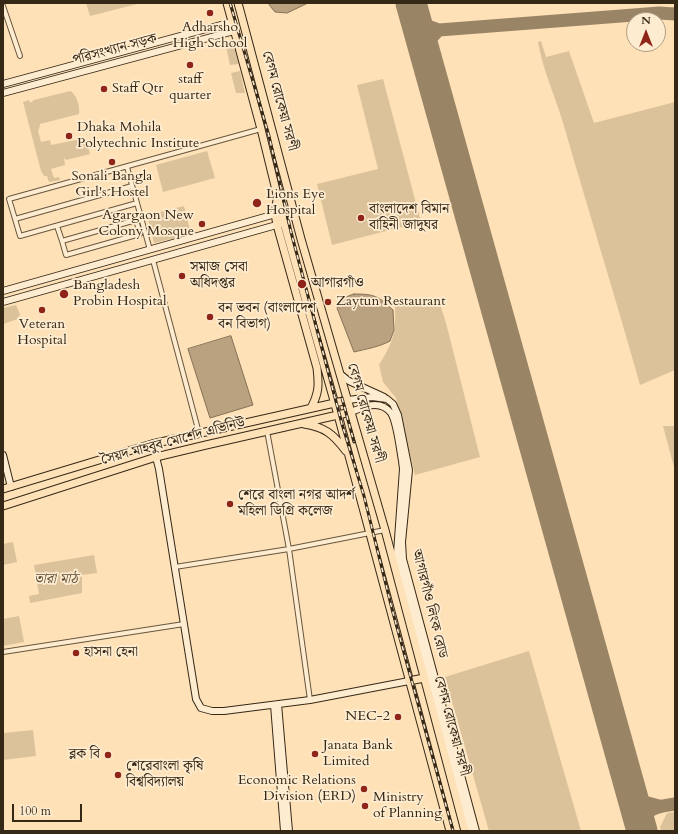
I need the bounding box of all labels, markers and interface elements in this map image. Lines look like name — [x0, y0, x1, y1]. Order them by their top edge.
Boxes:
marker: Adharsho High School — [205, 8, 215, 18]
north arrow — [626, 12, 666, 52]
text: N — [641, 13, 651, 28]
place label: Adharsho High School — [173, 20, 247, 52]
street label: পরিসংখ্যান সড়ক — [71, 31, 159, 69]
street label: বেগম রোকেয়া সরণী — [258, 49, 300, 153]
marker: staff quarter — [185, 60, 195, 70]
place label: staff quarter — [169, 72, 211, 104]
place label: Staff Qtr — [112, 81, 163, 97]
marker: Staff Qtr — [99, 84, 109, 94]
place label: Dhaka Mohila Polytechnic Institute — [77, 120, 199, 152]
marker: Dhaka Mohila Polytechnic Institute — [64, 131, 74, 141]
marker: Sonali Bangla Girl's Hostel — [107, 157, 117, 167]
place label: Sonali Bangla Girl's Hostel — [72, 169, 152, 202]
place label: Lions Eye Hospital — [266, 187, 325, 220]
marker: Lions Eye Hospital — [251, 197, 263, 209]
place label: বাংলাদেশ বিমান বাহিনী জাদুঘর — [369, 202, 449, 234]
place label: Agargaon New Colony Mosque — [99, 208, 194, 240]
marker: বাংলাদেশ বিমান বাহিনী জাদুঘর — [356, 213, 366, 223]
marker: Agargaon New Colony Mosque — [197, 219, 207, 229]
place label: সমাজ সেবা অধিদপ্তর — [190, 260, 248, 292]
marker: সমাজ সেবা অধিদপ্তর — [177, 271, 187, 281]
place label: আগারগাঁও — [311, 276, 364, 292]
place label: Bangladesh Probin Hospital — [73, 278, 166, 310]
marker: আগারগাঁও — [296, 278, 308, 290]
marker: Bangladesh Probin Hospital — [58, 288, 70, 300]
place label: Zaytun Restaurant — [336, 294, 446, 310]
marker: Zaytun Restaurant — [323, 297, 333, 307]
place label: বন ভবন (বাংলাদেশ বন বিভাগ) — [218, 301, 316, 334]
marker: Veteran Hospital — [37, 305, 47, 315]
marker: বন ভবন (বাংলাদেশ বন বিভাগ) — [205, 312, 215, 322]
place label: Veteran Hospital — [17, 317, 67, 350]
street label: বেগম রোকেয়া সরণী — [343, 361, 387, 465]
street label: সৈয়দ মাহবুব মোর্শেদ এভিনিউ — [99, 415, 247, 469]
place label: শেরে বাংলা নগর আদর্শ মহিলা ডিগ্রি কলেজ — [238, 488, 355, 520]
marker: শেরে বাংলা নগর আদর্শ মহিলা ডিগ্রি কলেজ — [225, 499, 235, 509]
street label: আগারগাঁও লিংক রোড — [407, 548, 451, 660]
park label: তারা মাঠ — [34, 572, 78, 588]
place label: হাসনা হেনা — [84, 645, 138, 661]
marker: হাসনা হেনা — [71, 648, 81, 658]
street label: বেগম রোকেয়া সরণী — [430, 674, 472, 778]
place label: NEC-2 — [345, 709, 390, 725]
marker: NEC-2 — [393, 712, 403, 722]
place label: Janata Bank Limited — [323, 738, 393, 770]
place label: ব্লক বি — [69, 747, 100, 763]
marker: Janata Bank Limited — [310, 749, 320, 759]
marker: ব্লক বি — [103, 750, 113, 760]
place label: শেরেবাংলা কৃষি বিশ্ববিদ্যালয় — [126, 759, 203, 792]
marker: শেরেবাংলা কৃষি বিশ্ববিদ্যালয় — [113, 770, 123, 780]
place label: Economic Relations Division (ERD) — [238, 773, 356, 806]
marker: Economic Relations Division (ERD) — [359, 784, 369, 794]
place label: Ministry of Planning — [373, 790, 442, 822]
scale bar — [14, 796, 84, 822]
marker: Ministry of Planning — [360, 801, 370, 811]
text: 100 m — [19, 803, 51, 819]

